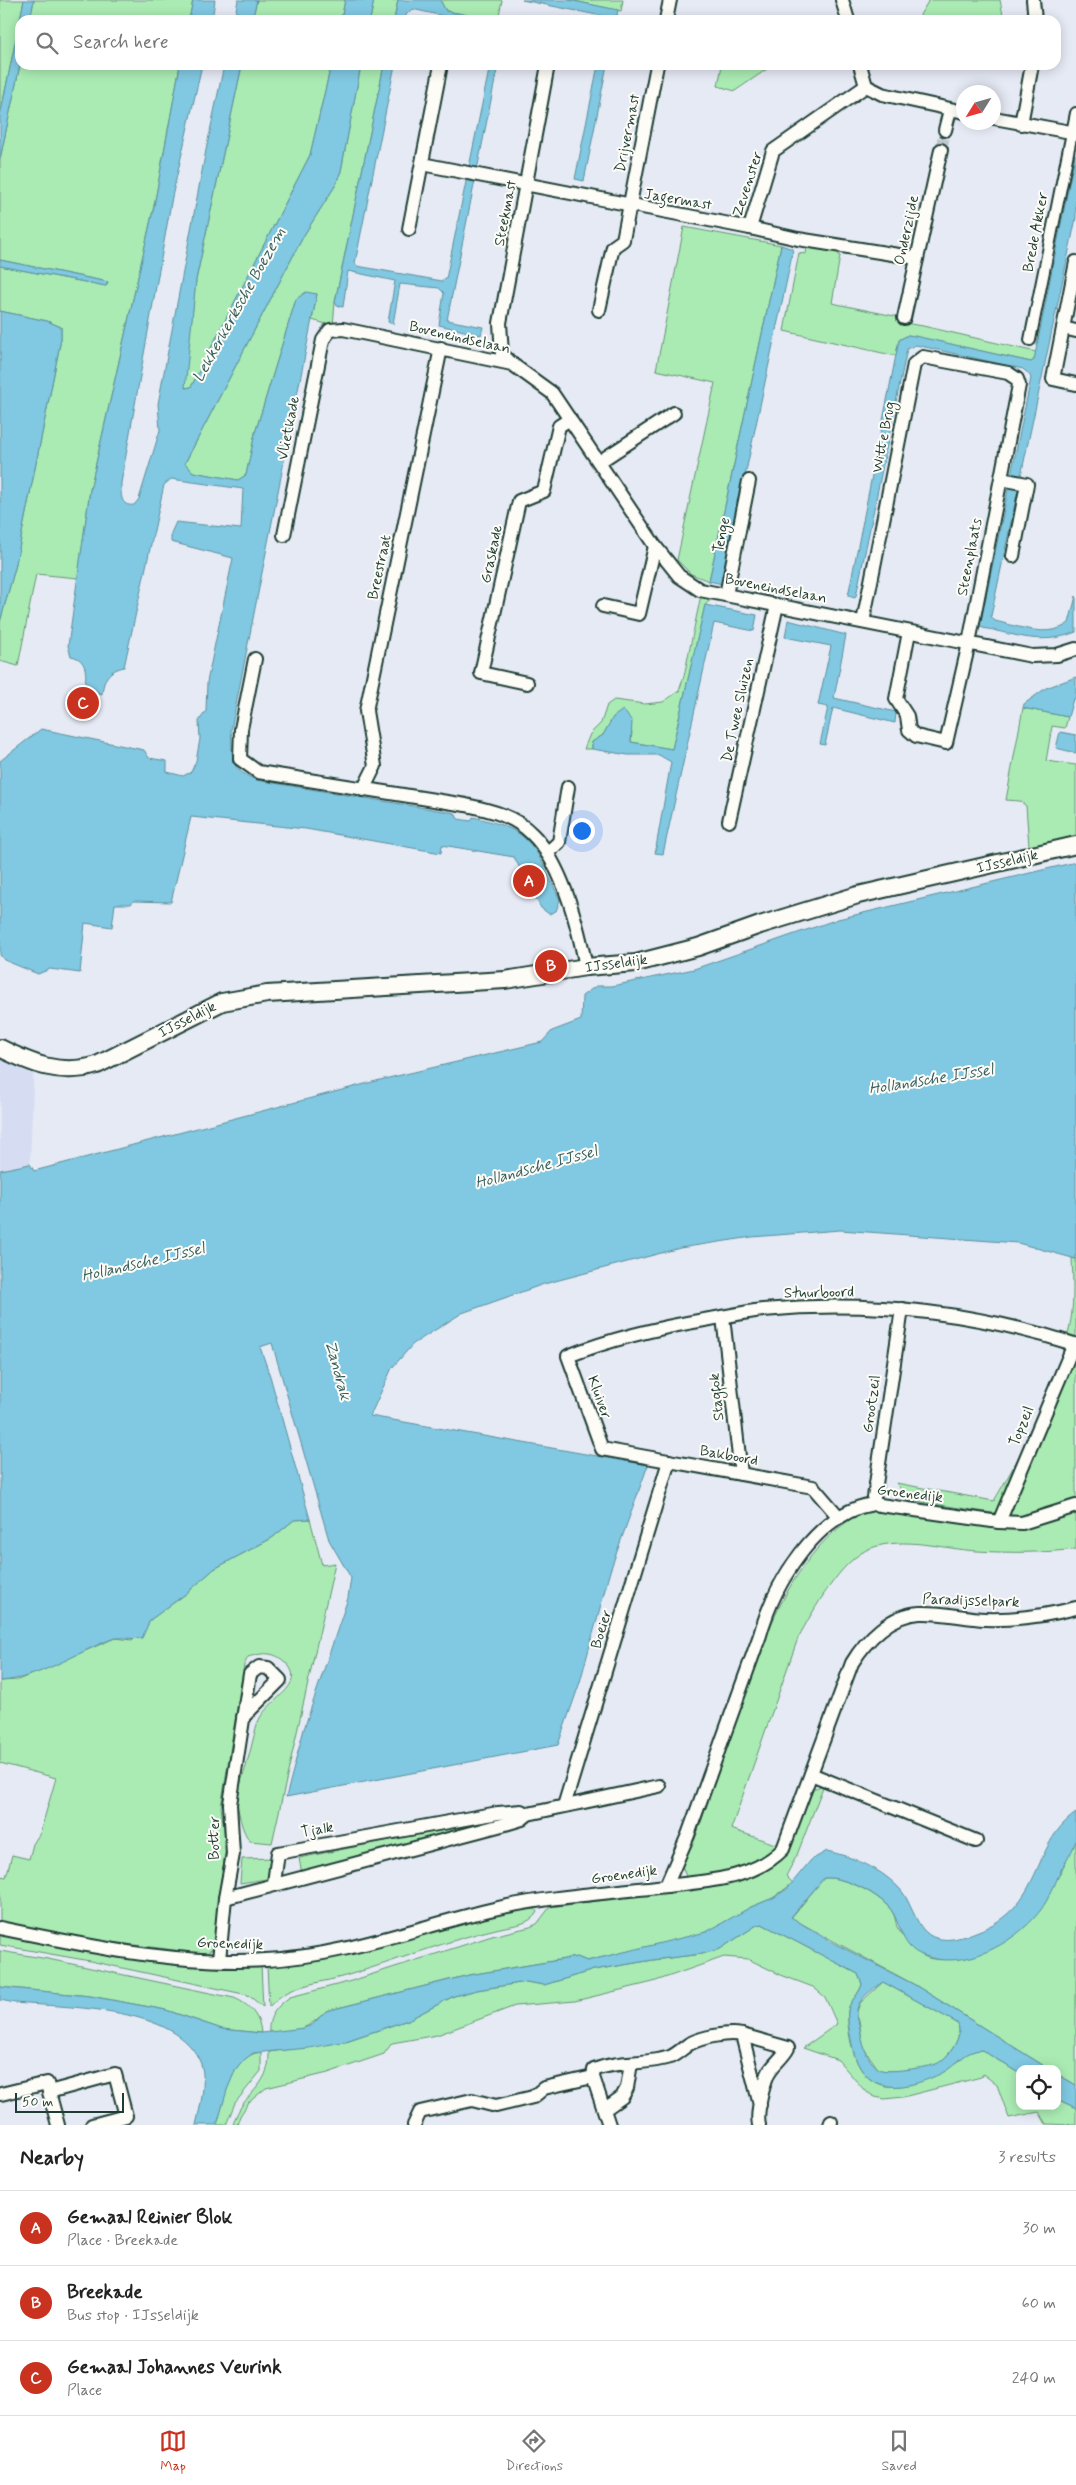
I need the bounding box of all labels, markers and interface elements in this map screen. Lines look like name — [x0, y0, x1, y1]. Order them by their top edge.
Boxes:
search box — [15, 15, 1061, 70]
icon: search — [33, 29, 61, 57]
text: Search here — [73, 30, 169, 55]
north arrow — [956, 85, 1001, 130]
street label: Drijvermast — [611, 92, 646, 174]
street label: Zevenster — [728, 149, 768, 220]
street label: Steekmast — [490, 178, 522, 248]
street label: Jagermast — [642, 184, 714, 217]
street label: Brede Akker — [1018, 191, 1054, 274]
street label: Onderzijde — [890, 193, 924, 267]
water label: Lekkerkerksche Boezem — [188, 224, 291, 386]
street label: Boveneindselaan — [407, 317, 512, 359]
street label: Vlietkade — [273, 394, 305, 462]
street label: Witte Brug — [867, 400, 902, 475]
street label: Tenge — [708, 515, 737, 555]
street label: Steenplaats — [953, 516, 987, 598]
street label: Graskade — [476, 523, 508, 585]
street label: Breestraat — [363, 533, 397, 601]
street label: Boveneindselaan — [723, 569, 828, 609]
street label: De Twee Sluizen — [717, 656, 759, 764]
pin: C — [67, 684, 99, 722]
your location — [569, 818, 595, 844]
street label: IJsseldijk — [975, 845, 1040, 879]
pin: A — [513, 862, 545, 900]
pin: B — [535, 947, 567, 985]
street label: IJsseldijk — [584, 950, 649, 978]
street label: IJsseldijk — [155, 997, 220, 1043]
water label: Hollandsche IJssel — [867, 1059, 996, 1100]
water label: Hollandsche IJssel — [473, 1141, 601, 1194]
water label: Hollandsche IJssel — [80, 1238, 208, 1287]
street label: Stuurboord — [784, 1282, 854, 1304]
water label: Zandrak — [320, 1338, 356, 1403]
street label: Stagfok — [705, 1371, 731, 1422]
street label: Kluiver — [582, 1373, 616, 1422]
street label: Grootzeil — [858, 1374, 886, 1434]
street label: Topzeil — [1005, 1403, 1039, 1450]
street label: Bakboord — [698, 1441, 760, 1471]
street label: Groenedijk — [876, 1480, 944, 1508]
street label: Paradijsselpark — [922, 1589, 1020, 1613]
street label: Boeier — [587, 1607, 617, 1651]
street label: Botter — [205, 1816, 225, 1860]
street label: Tjalk — [299, 1817, 335, 1843]
street label: Groenedijk — [590, 1860, 659, 1890]
street label: Groenedijk — [196, 1933, 264, 1955]
map controls — [1016, 2065, 1061, 2110]
button: locate — [1016, 2065, 1061, 2110]
scale bar — [15, 2090, 124, 2113]
text: 50 m — [22, 2093, 53, 2111]
text: Nearby — [20, 2144, 84, 2172]
text: 3 results — [998, 2147, 1056, 2168]
text: Gemaal Reinier Blok — [67, 2205, 232, 2230]
text: A — [31, 2218, 41, 2239]
text: 30 m — [1023, 2218, 1056, 2239]
text: Place · Breekade — [67, 2230, 178, 2251]
text: Breekade — [67, 2280, 143, 2305]
text: B — [31, 2293, 41, 2314]
text: 60 m — [1022, 2293, 1056, 2314]
text: Bus stop · IJsseldijk — [67, 2305, 199, 2326]
text: Gemaal Johannes Veurink — [67, 2355, 282, 2380]
text: C — [30, 2368, 42, 2389]
text: 240 m — [1012, 2368, 1056, 2389]
text: Place — [67, 2380, 102, 2401]
tab: Map — [159, 2427, 187, 2475]
tab: Directions — [506, 2427, 563, 2475]
tab: Saved — [881, 2427, 917, 2475]

